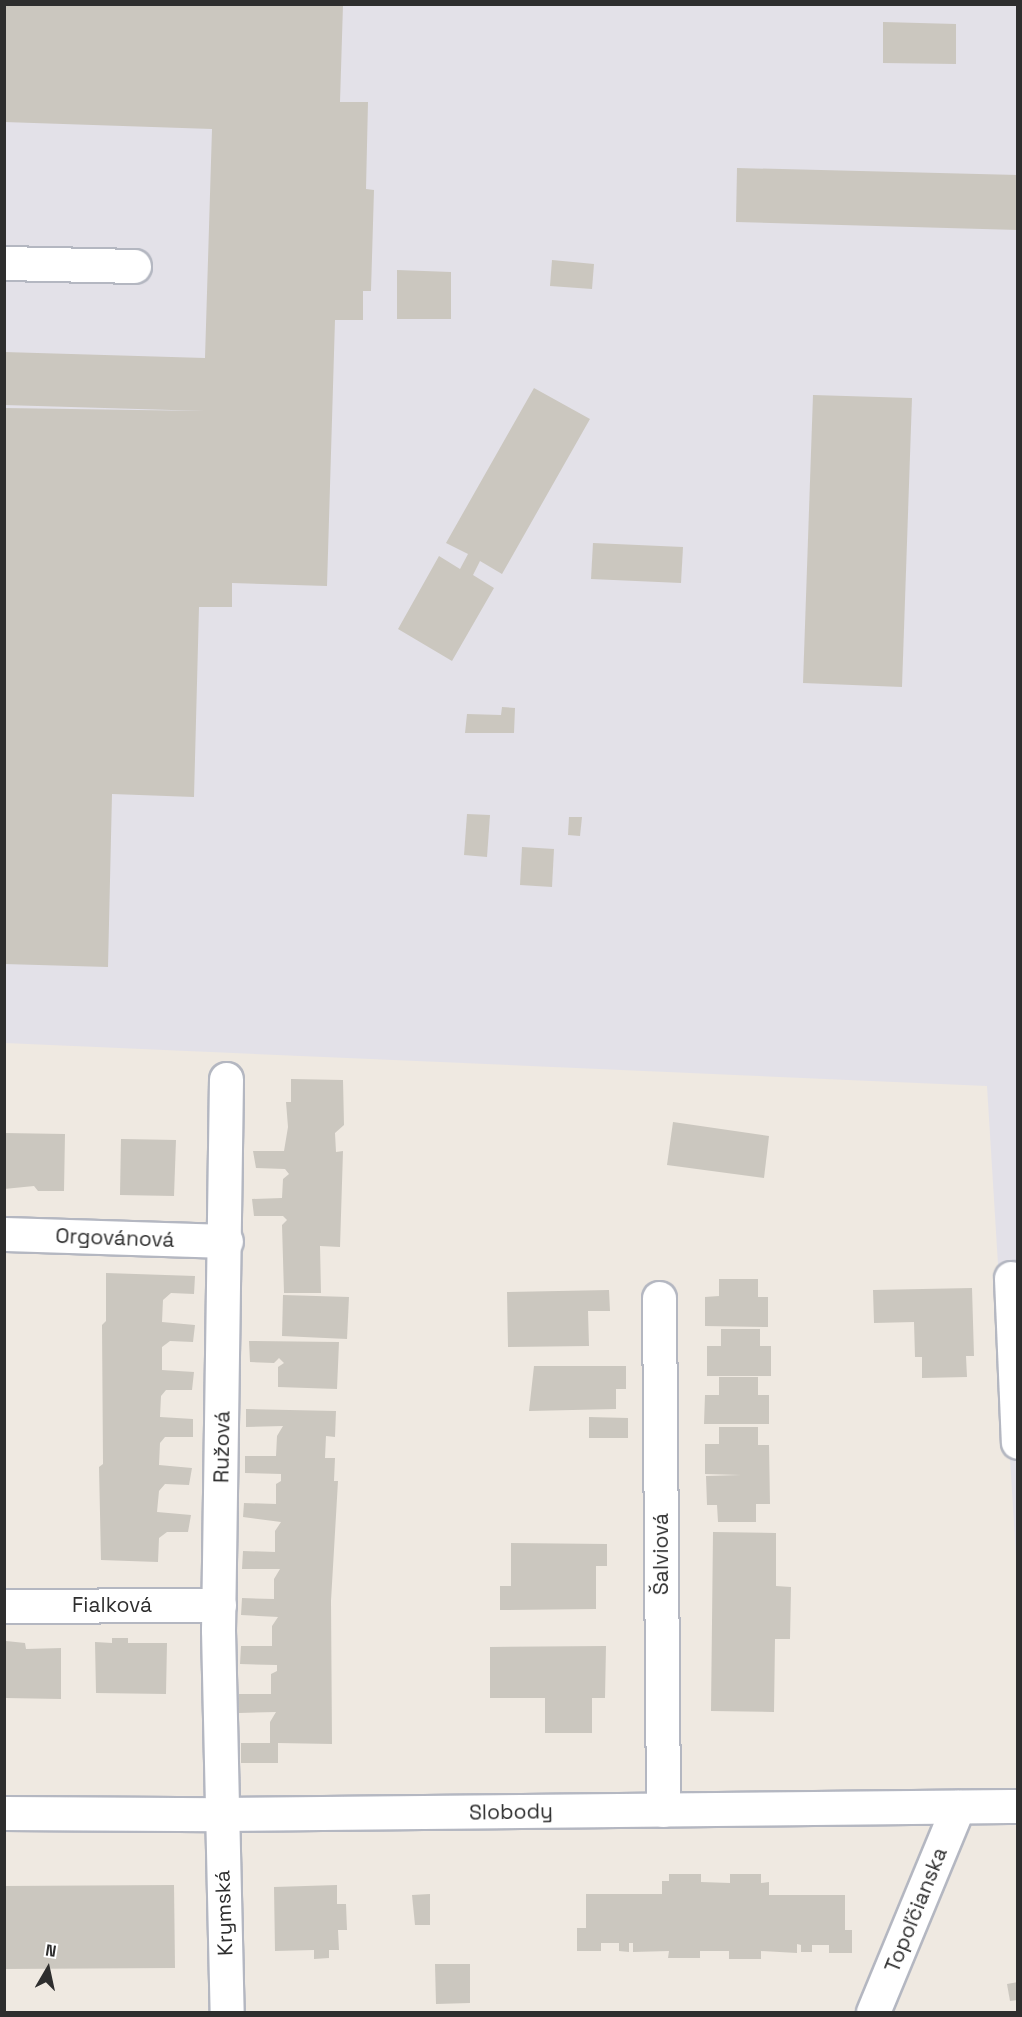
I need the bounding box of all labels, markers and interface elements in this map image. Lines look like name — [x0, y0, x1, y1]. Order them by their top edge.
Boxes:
street label: Orgovánová — [55, 1223, 175, 1253]
street label: Ružová — [209, 1411, 235, 1483]
street label: Šalviová — [648, 1513, 674, 1595]
street label: Fialková — [72, 1592, 152, 1618]
street label: Slobody — [469, 1799, 553, 1825]
street label: Topoľčianska — [880, 1844, 952, 1976]
street label: Krymská — [210, 1870, 238, 1956]
north arrow — [18, 1939, 78, 1999]
text: N — [44, 1940, 58, 1962]

